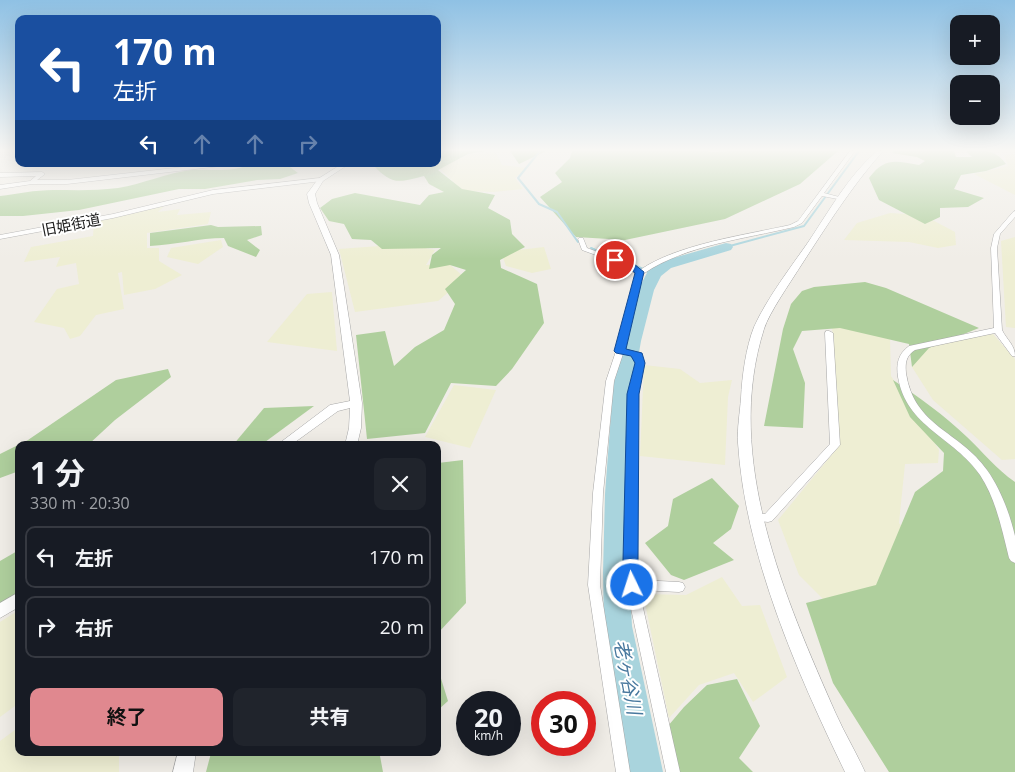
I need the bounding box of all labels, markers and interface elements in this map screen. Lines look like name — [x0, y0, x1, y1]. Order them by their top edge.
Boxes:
map controls — [950, 15, 1000, 125]
button: + — [950, 15, 1000, 65]
text: 170 m — [113, 28, 217, 75]
icon: left — [30, 35, 95, 100]
text: 左折 — [113, 75, 157, 105]
button: − — [950, 75, 1000, 125]
icon: left — [135, 130, 163, 158]
icon: ahead — [188, 130, 216, 158]
icon: ahead — [241, 130, 269, 158]
icon: right — [294, 130, 322, 158]
street label: 旧姫街道 — [40, 208, 102, 240]
pin — [594, 239, 636, 281]
icon: arrive — [601, 246, 629, 274]
text: 1 分 — [30, 452, 85, 493]
button: close — [374, 458, 426, 510]
text: 330 m · 20:30 — [30, 492, 130, 514]
icon: left — [32, 543, 60, 571]
text: 170 m — [369, 544, 424, 570]
text: 左折 — [75, 545, 113, 571]
position arrow — [605, 558, 657, 610]
icon: right — [32, 613, 60, 641]
text: 20 m — [380, 614, 424, 640]
text: 右折 — [75, 615, 113, 641]
water label: 老ヶ谷川 — [608, 637, 648, 719]
button: 終了 — [30, 688, 223, 746]
button: 共有 — [233, 688, 426, 746]
speed limit sign: 30 — [531, 691, 596, 756]
text: 20 — [474, 700, 503, 734]
text: km/h — [474, 727, 503, 744]

